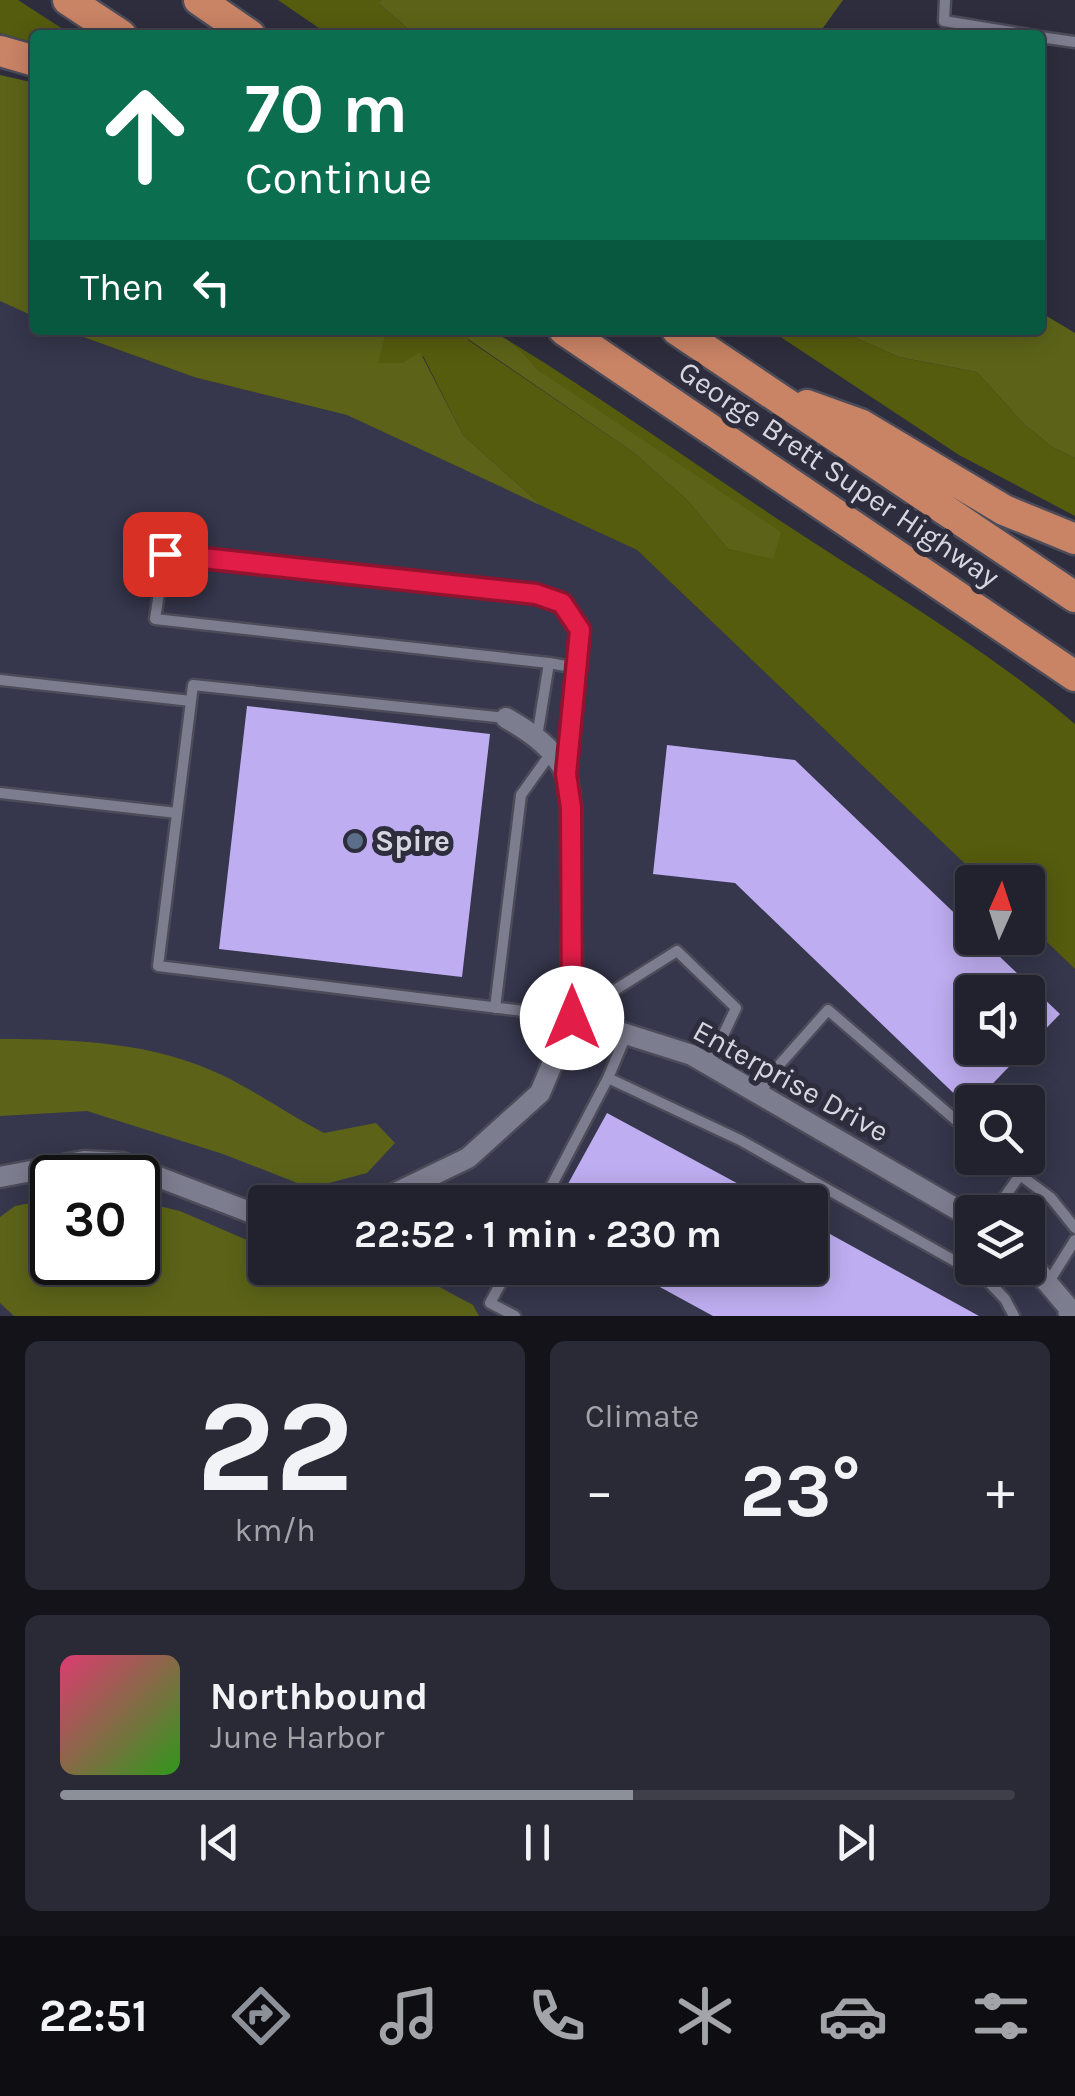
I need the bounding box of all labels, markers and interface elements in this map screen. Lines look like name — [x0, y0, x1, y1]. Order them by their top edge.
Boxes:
text: 70 m — [245, 68, 408, 150]
icon: ahead — [80, 70, 210, 200]
text: Continue — [245, 152, 432, 204]
icon: left — [184, 260, 239, 315]
text: Then — [80, 265, 164, 310]
street label: George Brett Super Highway — [672, 353, 1006, 595]
pin — [123, 512, 208, 597]
icon: arrive — [138, 527, 193, 582]
place label: Spire — [375, 823, 450, 859]
marker: Spire — [344, 830, 366, 852]
north arrow — [955, 865, 1045, 955]
map controls — [955, 865, 1045, 1285]
position arrow — [520, 966, 624, 1070]
button: sound — [955, 975, 1045, 1065]
street label: Enterprise Drive — [687, 1012, 895, 1150]
button: search — [955, 1085, 1045, 1175]
speed limit sign: 30 — [30, 1155, 160, 1285]
button: layers — [955, 1195, 1045, 1285]
text: 22:52 · 1 min · 230 m — [354, 1212, 722, 1257]
text: 22 — [196, 1371, 354, 1523]
text: Climate — [585, 1398, 699, 1435]
text: 23° — [739, 1447, 861, 1535]
text: − — [585, 1459, 614, 1523]
text: + — [986, 1459, 1015, 1523]
text: km/h — [234, 1512, 316, 1549]
text: Northbound — [210, 1674, 428, 1719]
text: June Harbor — [210, 1719, 384, 1756]
icon: previous — [192, 1815, 247, 1870]
icon: pause — [510, 1815, 565, 1870]
icon: next — [828, 1815, 883, 1870]
icon: directions — [226, 1981, 296, 2051]
icon: music — [374, 1981, 444, 2051]
icon: phone — [522, 1981, 592, 2051]
icon: climate — [670, 1981, 740, 2051]
icon: car — [818, 1981, 888, 2051]
icon: filters — [966, 1981, 1036, 2051]
text: 22:51 — [39, 1990, 148, 2042]

